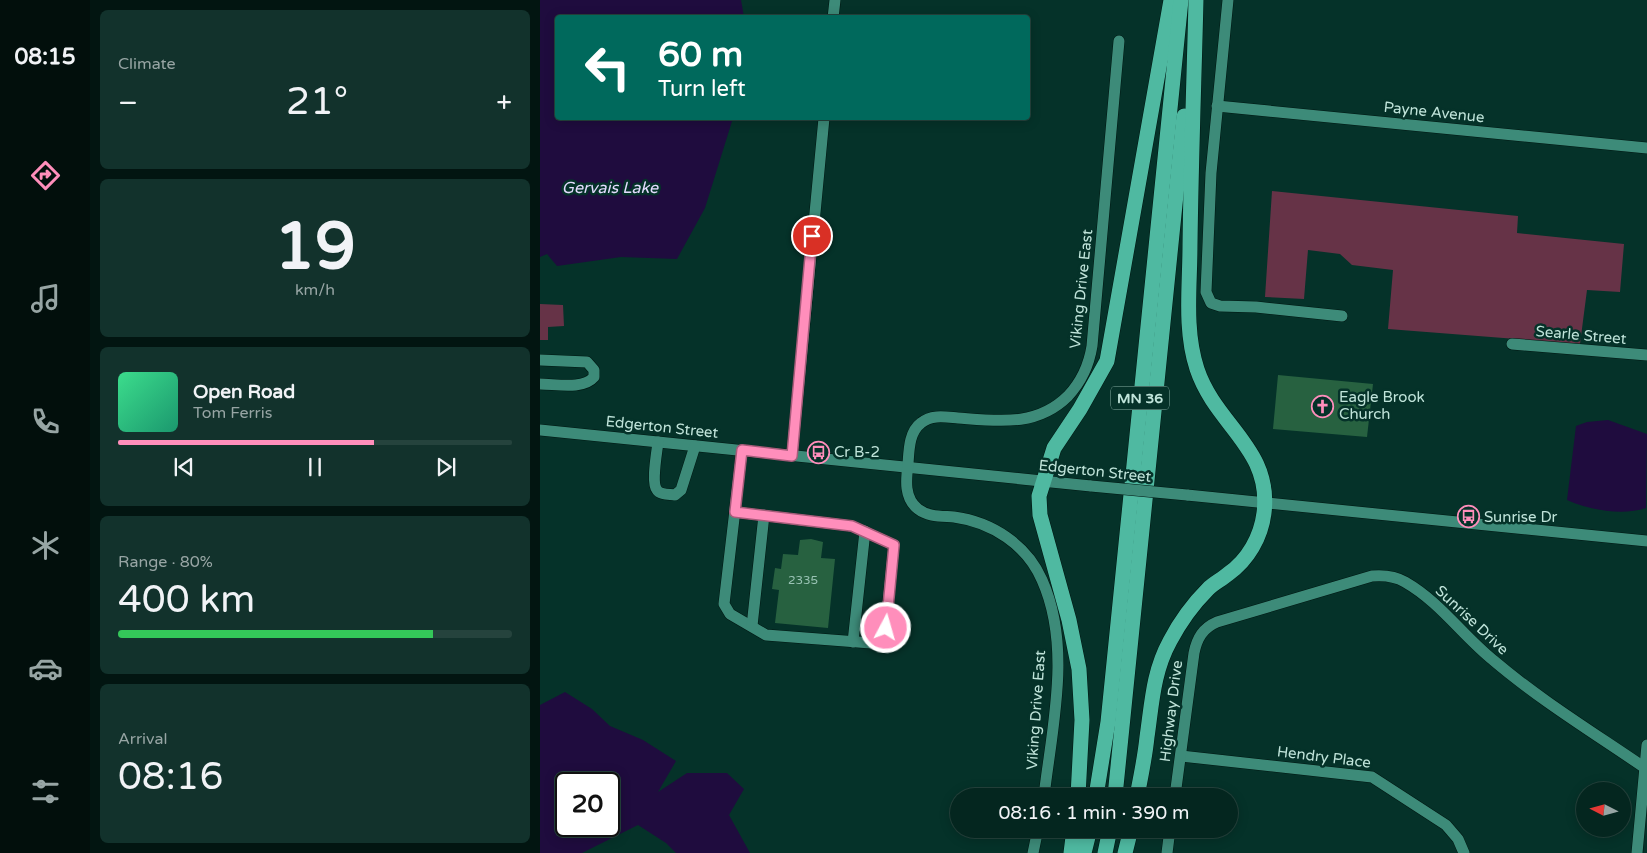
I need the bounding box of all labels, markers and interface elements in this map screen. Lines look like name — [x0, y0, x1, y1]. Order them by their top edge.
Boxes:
text: 60 m — [658, 34, 743, 76]
icon: left — [575, 35, 640, 100]
text: 08:15 — [15, 44, 75, 70]
text: Climate — [118, 54, 176, 74]
text: Turn left — [658, 76, 746, 102]
text: 21° — [286, 79, 348, 125]
text: − — [118, 86, 138, 120]
text: + — [496, 86, 512, 120]
street label: Payne Avenue — [1383, 98, 1485, 126]
icon: directions — [28, 158, 63, 193]
water label: Gervais Lake — [562, 178, 659, 198]
text: 19 — [274, 208, 356, 287]
pin — [791, 215, 833, 257]
icon: arrive — [798, 222, 826, 250]
street label: Viking Drive East — [1066, 228, 1096, 350]
text: km/h — [295, 280, 335, 300]
icon: music — [28, 281, 63, 316]
street label: Searle Street — [1535, 322, 1627, 348]
text: Open Road — [193, 381, 295, 403]
road number: MN 36 — [1111, 386, 1169, 409]
place label: Eagle Brook Church — [1339, 388, 1425, 423]
church icon: Eagle Brook Church — [1311, 394, 1335, 418]
text: Tom Ferris — [193, 403, 272, 423]
icon: phone — [28, 404, 63, 439]
street label: Edgerton Street — [605, 412, 719, 442]
bus stop icon: Cr B-2 — [806, 440, 830, 464]
place label: Cr B-2 — [834, 443, 880, 461]
icon: previous — [170, 453, 198, 481]
icon: pause — [301, 453, 329, 481]
icon: next — [432, 453, 460, 481]
street label: Edgerton Street — [1038, 456, 1152, 486]
bus stop icon: Sunrise Dr — [1456, 505, 1480, 529]
place label: Sunrise Dr — [1484, 508, 1558, 526]
icon: climate — [28, 528, 63, 563]
text: Range · 80% — [118, 552, 213, 572]
house number: 2335 — [788, 573, 818, 587]
text: 400 km — [118, 577, 255, 623]
street label: Sunrise Drive — [1432, 582, 1512, 658]
position arrow — [859, 601, 911, 653]
street label: Viking Drive East — [1023, 649, 1049, 770]
icon: car — [28, 651, 63, 686]
street label: Highway Drive — [1156, 659, 1186, 763]
text: Arrival — [118, 729, 167, 749]
street label: Hendry Place — [1276, 742, 1372, 772]
text: 08:16 — [118, 754, 223, 800]
speed limit sign: 20 — [555, 772, 620, 837]
icon: filters — [28, 774, 63, 809]
north arrow — [1576, 782, 1631, 838]
map controls — [1576, 782, 1631, 837]
text: 08:16 · 1 min · 390 m — [998, 802, 1190, 824]

